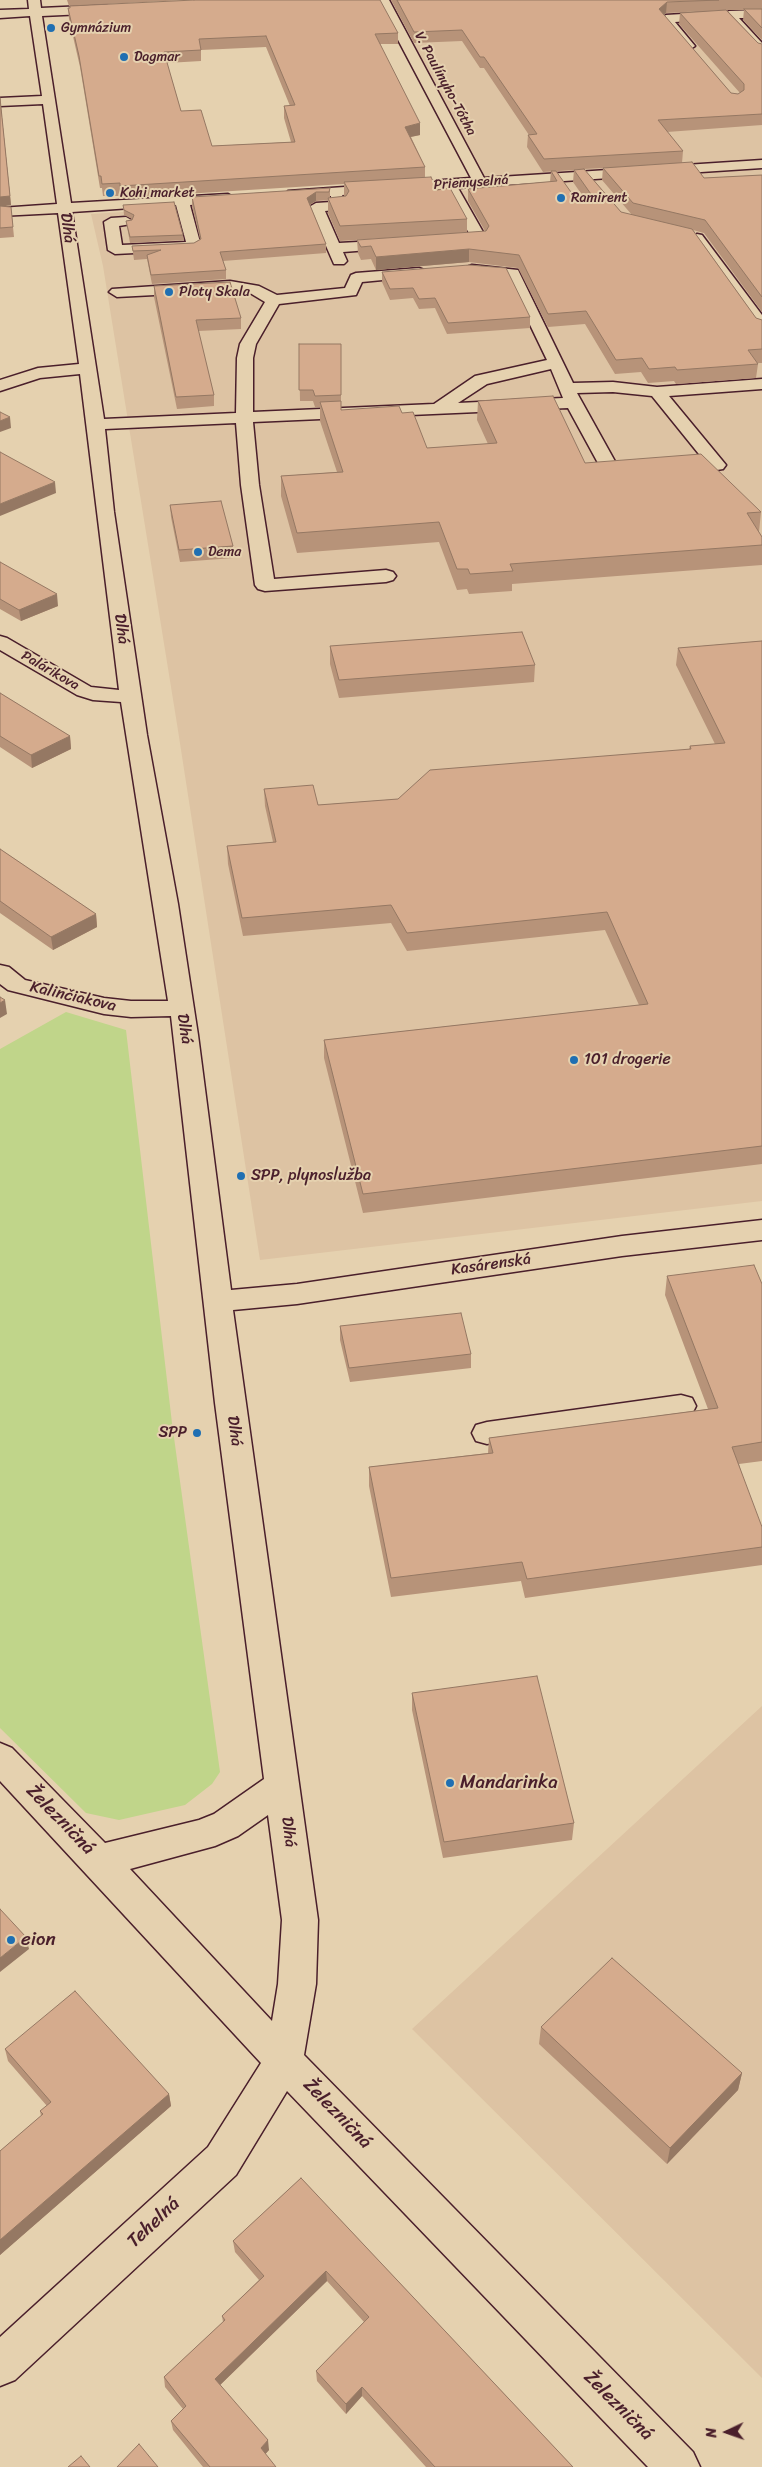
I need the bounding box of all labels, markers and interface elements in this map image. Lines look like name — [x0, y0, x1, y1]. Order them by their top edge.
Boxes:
place label: Gymnázium — [61, 20, 131, 36]
marker: Gymnázium — [45, 22, 57, 34]
street label: V. Paulínyho-Tótha — [411, 29, 479, 139]
place label: Dagmar — [134, 49, 180, 65]
marker: Dagmar — [118, 51, 130, 63]
street label: Priemyselná — [433, 172, 509, 194]
place label: Kohi market — [120, 185, 195, 201]
marker: Kohi market — [104, 187, 116, 199]
place label: Ramirent — [571, 190, 627, 206]
marker: Ramirent — [555, 192, 567, 204]
street label: Dlhá — [55, 212, 79, 244]
place label: Ploty Skala — [179, 284, 250, 300]
marker: Ploty Skala — [163, 286, 175, 298]
place label: Dema — [208, 544, 241, 560]
marker: Dema — [192, 546, 204, 558]
street label: Dlhá — [109, 613, 133, 645]
street label: Palárikova — [18, 648, 82, 694]
street label: Kalinčiakova — [28, 978, 118, 1016]
street label: Dlhá — [172, 1012, 196, 1046]
place label: 101 drogerie — [584, 1050, 671, 1070]
marker: 101 drogerie — [568, 1054, 580, 1066]
place label: SPP, plynoslužba — [251, 1166, 371, 1186]
marker: SPP, plynoslužba — [235, 1170, 247, 1182]
street label: Kasárenská — [450, 1250, 532, 1280]
street label: Dlhá — [222, 1415, 246, 1447]
place label: SPP — [158, 1423, 187, 1443]
marker: SPP — [191, 1427, 203, 1439]
place label: Mandarinka — [460, 1772, 558, 1794]
marker: Mandarinka — [444, 1777, 456, 1789]
street label: Železničná — [21, 1780, 99, 1860]
street label: Dlhá — [277, 1816, 299, 1848]
place label: eion — [21, 1929, 56, 1951]
marker: eion — [5, 1934, 17, 1946]
street label: Železničná — [298, 2074, 376, 2154]
street label: Tehelná — [123, 2193, 185, 2253]
street label: Železničná — [578, 2366, 658, 2446]
north arrow — [702, 2407, 752, 2457]
text: N — [699, 2427, 724, 2438]

